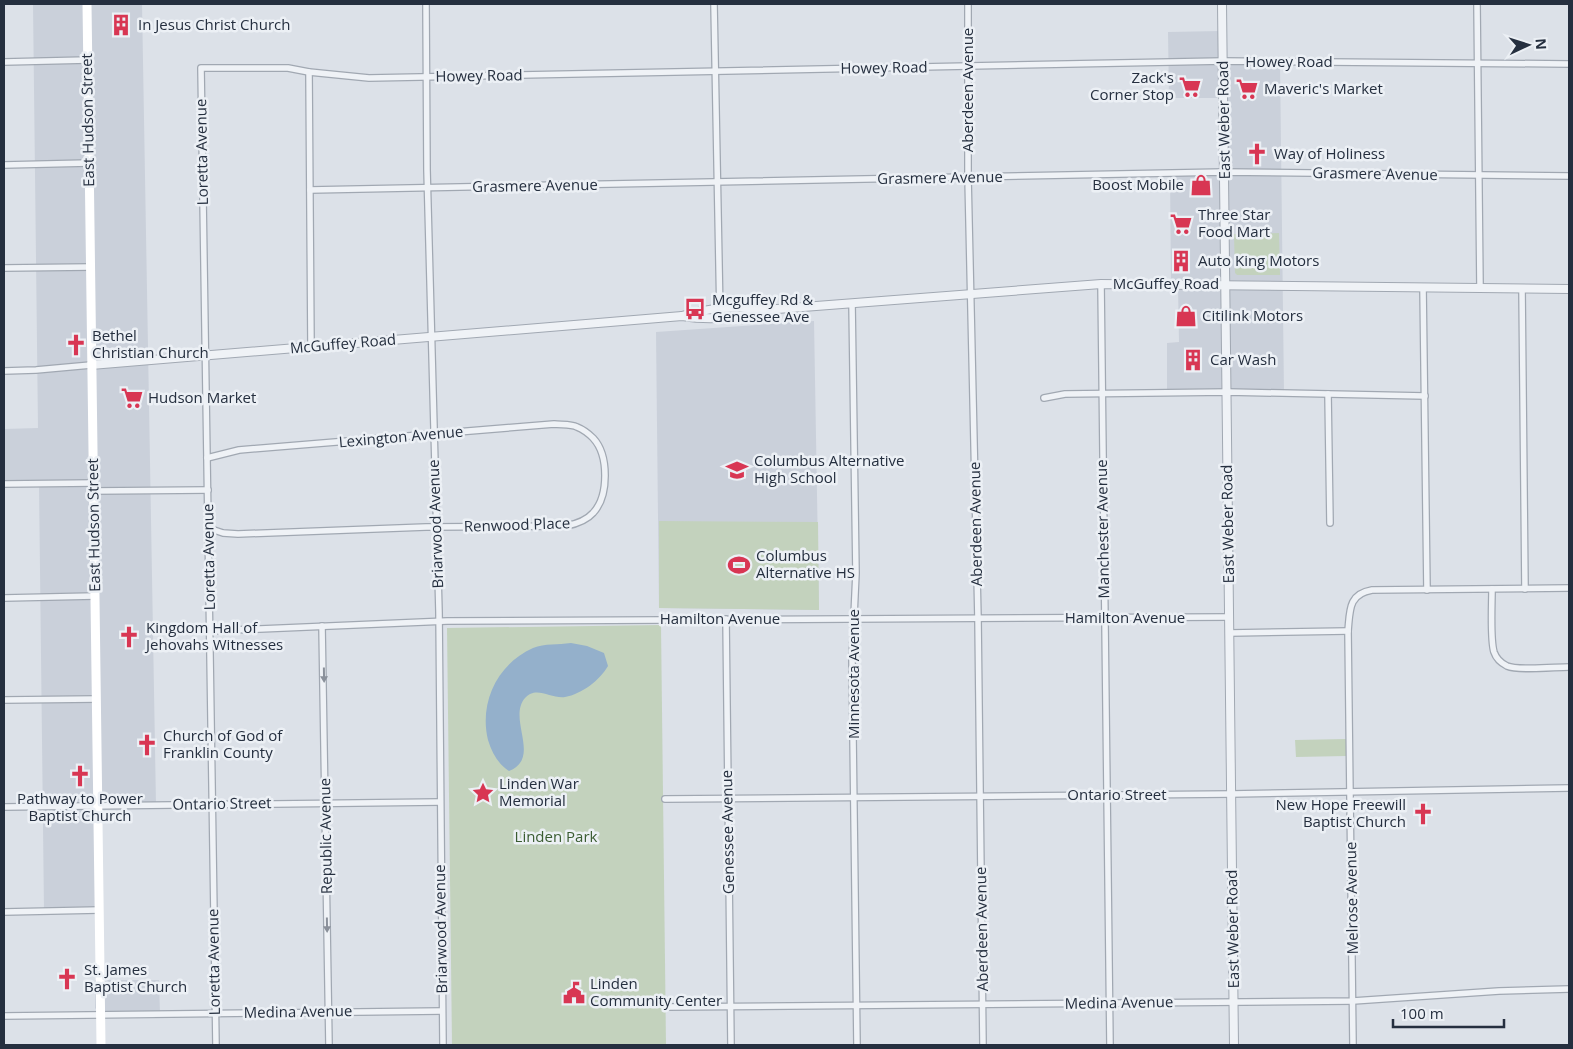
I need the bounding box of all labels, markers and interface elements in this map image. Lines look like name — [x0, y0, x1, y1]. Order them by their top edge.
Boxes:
building icon: In Jesus Christ Church — [108, 12, 134, 38]
place label: In Jesus Christ Church — [138, 14, 290, 34]
north arrow — [1503, 20, 1553, 70]
street label: Aberdeen Avenue — [957, 28, 977, 152]
text: N — [1532, 38, 1551, 50]
street label: Howey Road — [1245, 51, 1333, 71]
street label: East Hudson Street — [76, 53, 98, 187]
street label: Howey Road — [840, 56, 928, 78]
street label: East Weber Road — [1212, 60, 1234, 180]
street label: Howey Road — [435, 64, 523, 86]
place label: Zack's Corner Stop — [1090, 67, 1174, 104]
supermarket icon: Zack's Corner Stop — [1177, 74, 1203, 100]
supermarket icon: Maveric's Market — [1234, 76, 1260, 102]
place label: Maveric's Market — [1264, 78, 1383, 98]
street label: Loretta Avenue — [190, 99, 212, 205]
church icon: Way of Holiness — [1244, 141, 1270, 167]
place label: Way of Holiness — [1274, 143, 1385, 163]
street label: Grasmere Avenue — [1312, 162, 1438, 184]
street label: Grasmere Avenue — [877, 166, 1003, 188]
shop icon: Boost Mobile — [1188, 172, 1214, 198]
street label: Grasmere Avenue — [472, 174, 598, 196]
place label: Boost Mobile — [1092, 174, 1184, 194]
place label: Three Star Food Mart — [1198, 204, 1270, 241]
supermarket icon: Three Star Food Mart — [1168, 211, 1194, 237]
building icon: Auto King Motors — [1168, 248, 1194, 274]
place label: Auto King Motors — [1198, 250, 1319, 270]
street label: McGuffey Road — [1113, 273, 1219, 293]
place label: Mcguffey Rd & Genessee Ave — [712, 289, 813, 326]
bus stop icon: Mcguffey Rd & Genessee Ave — [682, 296, 708, 322]
shop icon: Citilink Motors — [1173, 303, 1199, 329]
place label: Citilink Motors — [1202, 305, 1303, 325]
place label: Bethel Christian Church — [92, 325, 209, 362]
street label: McGuffey Road — [289, 328, 397, 358]
church icon: Bethel Christian Church — [63, 332, 89, 358]
building icon: Car Wash — [1180, 347, 1206, 373]
place label: Car Wash — [1210, 349, 1276, 369]
supermarket icon: Hudson Market — [119, 385, 145, 411]
place label: Hudson Market — [148, 387, 256, 407]
street label: Lexington Avenue — [338, 421, 464, 451]
place label: Columbus Alternative High School — [754, 450, 905, 487]
school or university icon: Columbus Alternative High School — [724, 457, 750, 483]
street label: East Hudson Street — [82, 458, 104, 592]
street label: Briarwood Avenue — [423, 459, 447, 589]
street label: Manchester Avenue — [1091, 459, 1113, 599]
street label: Aberdeen Avenue — [964, 462, 986, 586]
street label: East Weber Road — [1216, 464, 1238, 584]
street label: Loretta Avenue — [197, 504, 219, 610]
street label: Renwood Place — [463, 512, 570, 536]
place label: Columbus Alternative HS — [756, 545, 855, 582]
sports icon: Columbus Alternative HS — [726, 552, 752, 578]
street label: Hamilton Avenue — [1065, 607, 1185, 627]
street label: Hamilton Avenue — [660, 608, 780, 628]
street label: Minnesota Avenue — [843, 609, 863, 739]
place label: Kingdom Hall of Jehovahs Witnesses — [144, 617, 283, 654]
church icon: Kingdom Hall of Jehovahs Witnesses — [116, 624, 142, 650]
one-way arrow — [320, 667, 328, 683]
place label: Church of God of Franklin County — [163, 725, 283, 762]
church icon: Church of God of Franklin County — [134, 732, 160, 758]
church icon: Pathway to Power Baptist Church — [67, 763, 93, 789]
street label: Genessee Avenue — [716, 770, 738, 894]
place label: Linden War Memorial — [499, 773, 579, 810]
street label: Republic Avenue — [314, 778, 336, 894]
place icon: Linden War Memorial — [470, 780, 496, 806]
street label: Ontario Street — [1067, 784, 1167, 804]
place label: Pathway to Power Baptist Church — [17, 788, 143, 825]
street label: Ontario Street — [172, 792, 272, 814]
place label: New Hope Freewill Baptist Church — [1275, 794, 1406, 831]
church icon: New Hope Freewill Baptist Church — [1410, 801, 1436, 827]
park label: Linden Park — [515, 826, 598, 846]
street label: Melrose Avenue — [1340, 842, 1362, 954]
street label: Briarwood Avenue — [429, 864, 451, 994]
street label: Aberdeen Avenue — [970, 867, 992, 991]
street label: East Weber Road — [1221, 869, 1243, 989]
street label: Loretta Avenue — [202, 909, 224, 1015]
one-way arrow — [323, 917, 331, 933]
place label: St. James Baptist Church — [84, 959, 187, 996]
church icon: St. James Baptist Church — [54, 966, 80, 992]
place label: Linden Community Center — [590, 973, 722, 1010]
public building icon: Linden Community Center — [561, 980, 587, 1006]
street label: Medina Avenue — [1065, 991, 1173, 1013]
scale bar — [1393, 996, 1504, 1028]
street label: Medina Avenue — [244, 1000, 352, 1022]
text: 100 m — [1400, 1003, 1444, 1023]

